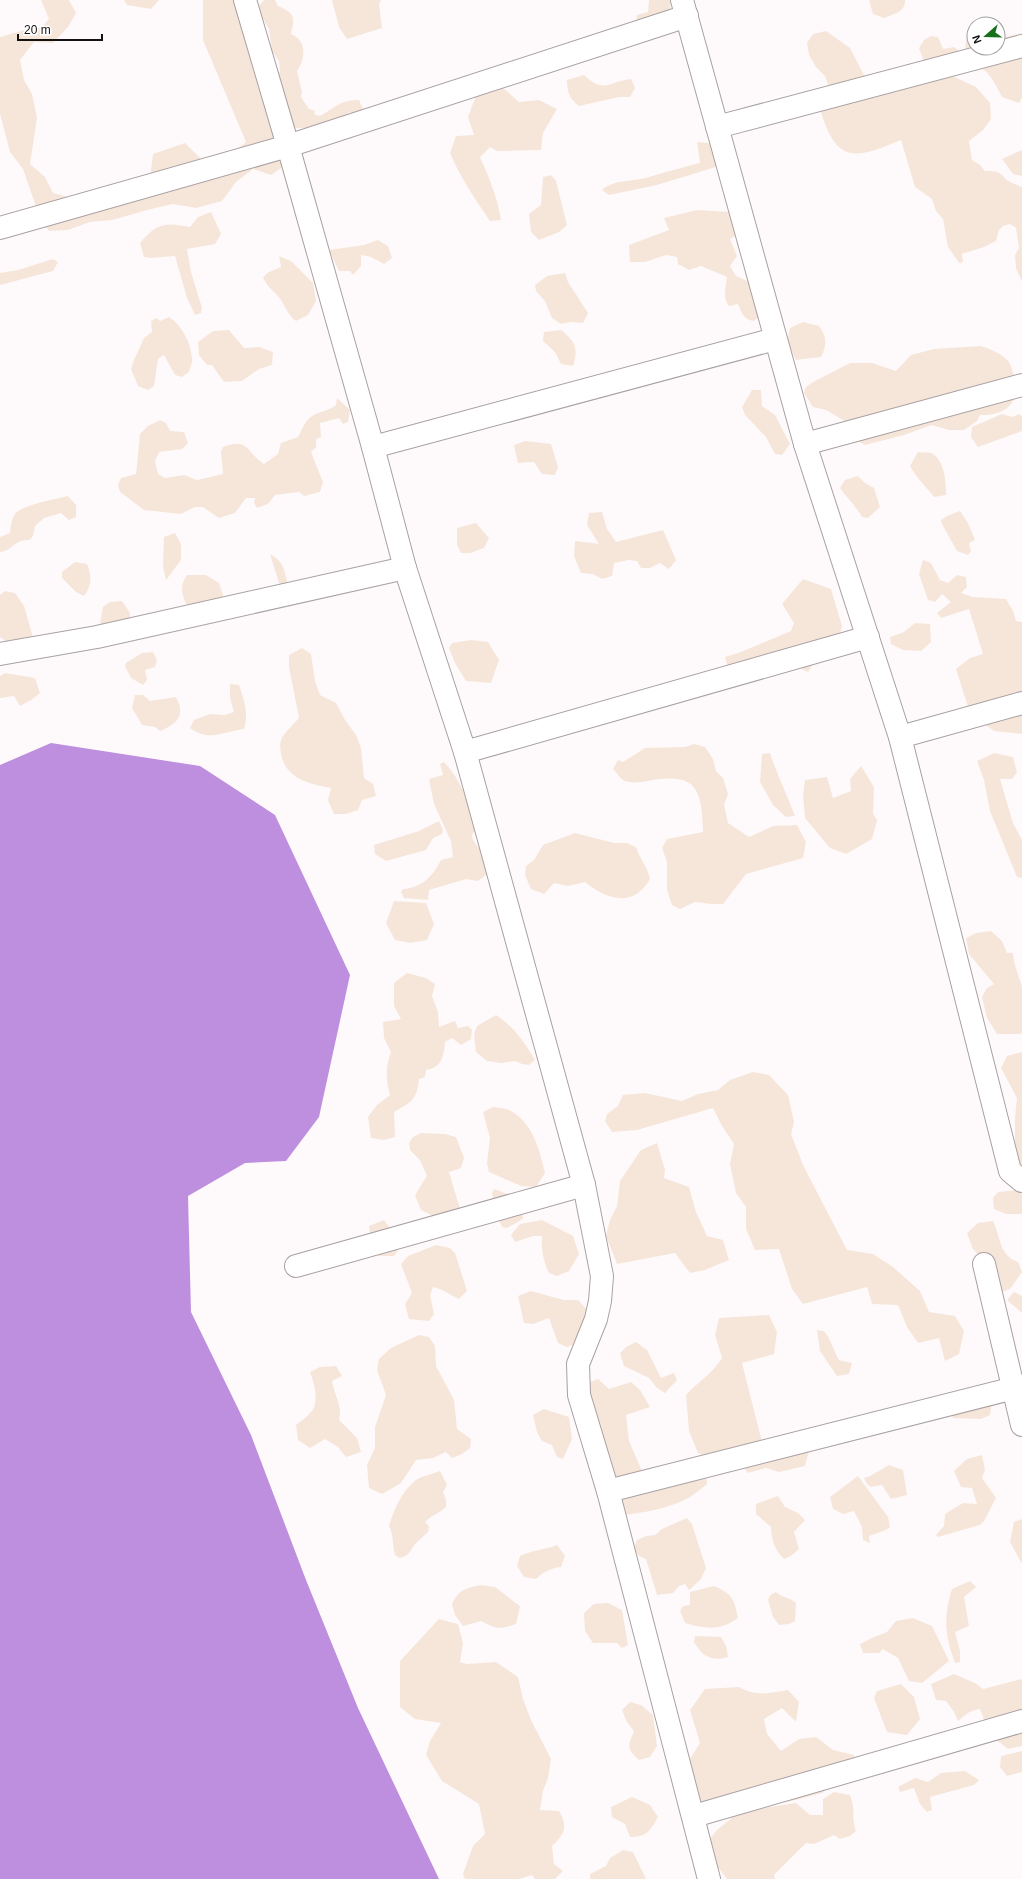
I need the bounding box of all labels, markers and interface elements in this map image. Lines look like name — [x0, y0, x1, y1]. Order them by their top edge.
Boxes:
scale bar — [18, 16, 102, 42]
north arrow — [966, 16, 1006, 56]
text: 20 m — [24, 23, 51, 37]
text: N — [970, 34, 984, 45]

